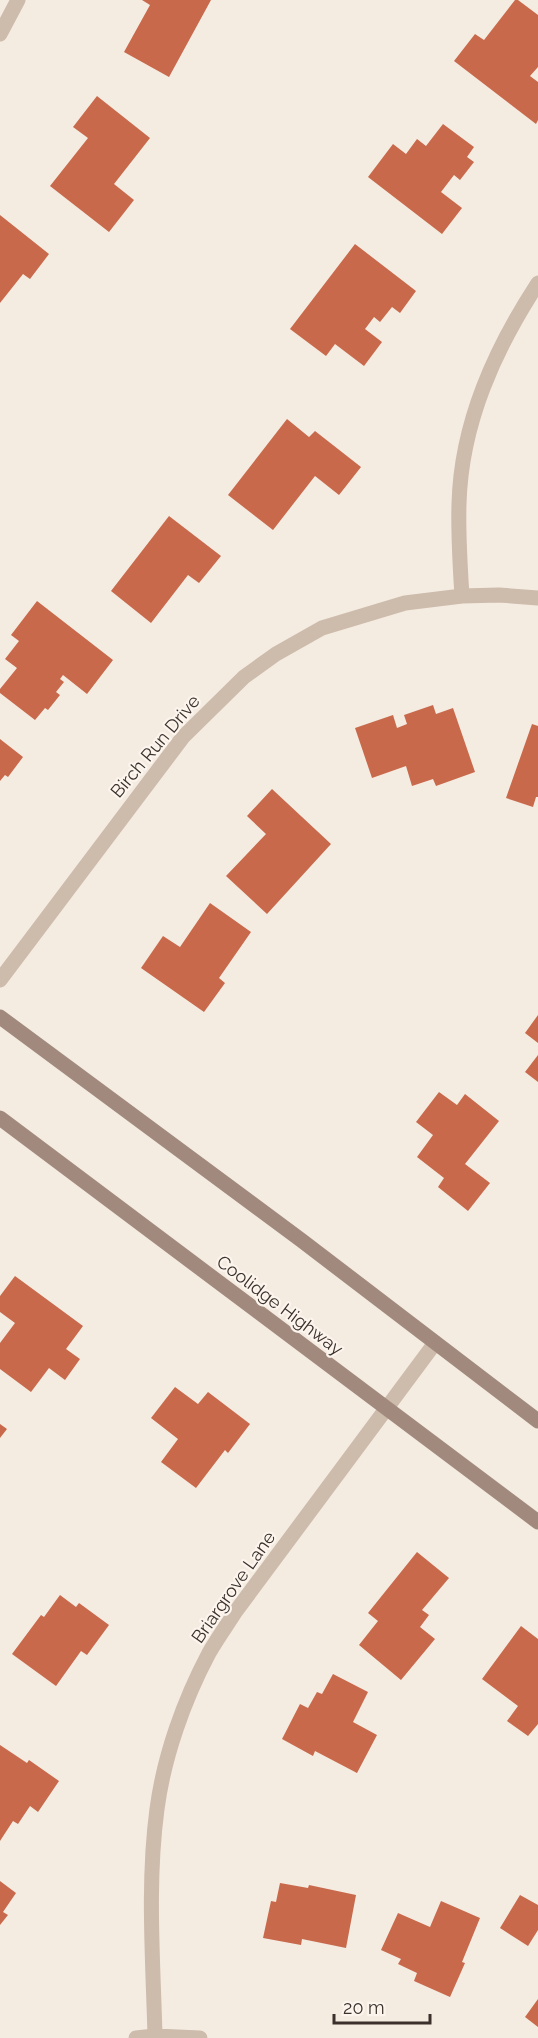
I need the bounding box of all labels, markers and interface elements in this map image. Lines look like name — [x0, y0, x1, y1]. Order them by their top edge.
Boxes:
street label: Birch Run Drive — [106, 690, 204, 801]
street label: Coolidge Highway — [213, 1251, 347, 1359]
street label: Briargrove Lane — [187, 1527, 280, 1647]
scale bar — [334, 1987, 430, 2025]
text: 20 m — [343, 1997, 385, 2018]

